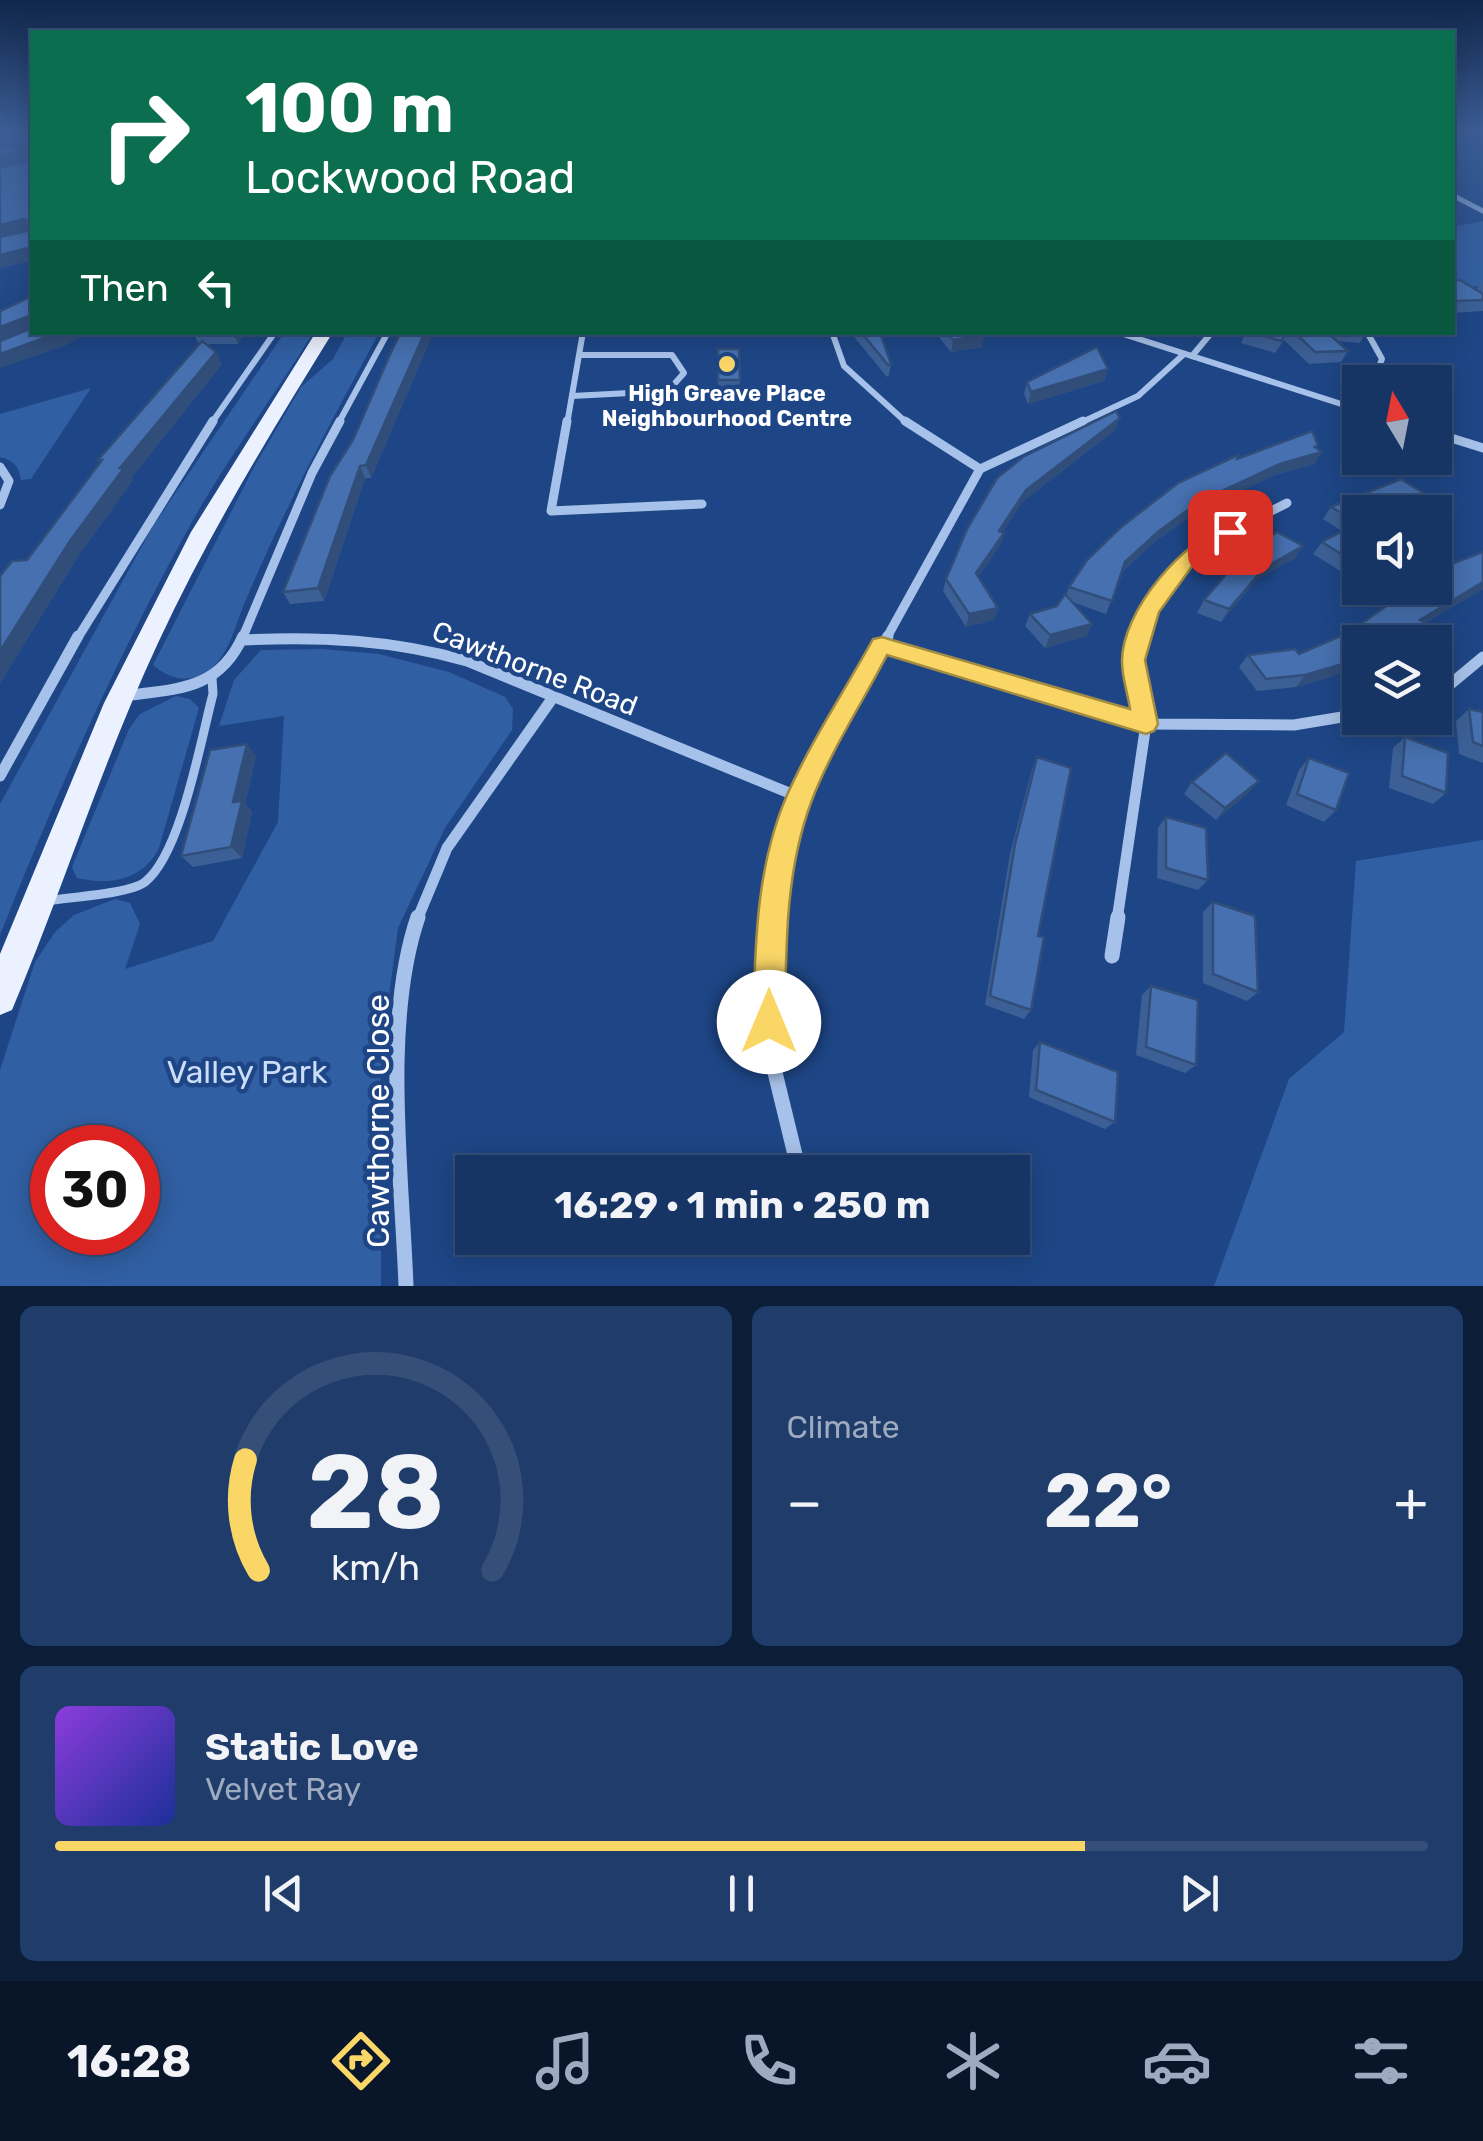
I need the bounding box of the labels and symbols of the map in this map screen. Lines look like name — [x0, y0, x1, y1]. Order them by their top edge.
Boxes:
marker: High Greave Place Neighbourhood Centre — [716, 353, 738, 375]
north arrow — [1342, 365, 1452, 475]
place label: High Greave Place Neighbourhood Centre — [602, 380, 852, 432]
pin — [1188, 490, 1273, 575]
street label: Cawthorne Road — [428, 614, 642, 723]
position arrow — [717, 970, 821, 1074]
street label: Cawthorne Close — [359, 994, 397, 1248]
park label: Valley Park — [167, 1053, 328, 1091]
speed limit sign: 30 — [30, 1125, 160, 1255]

